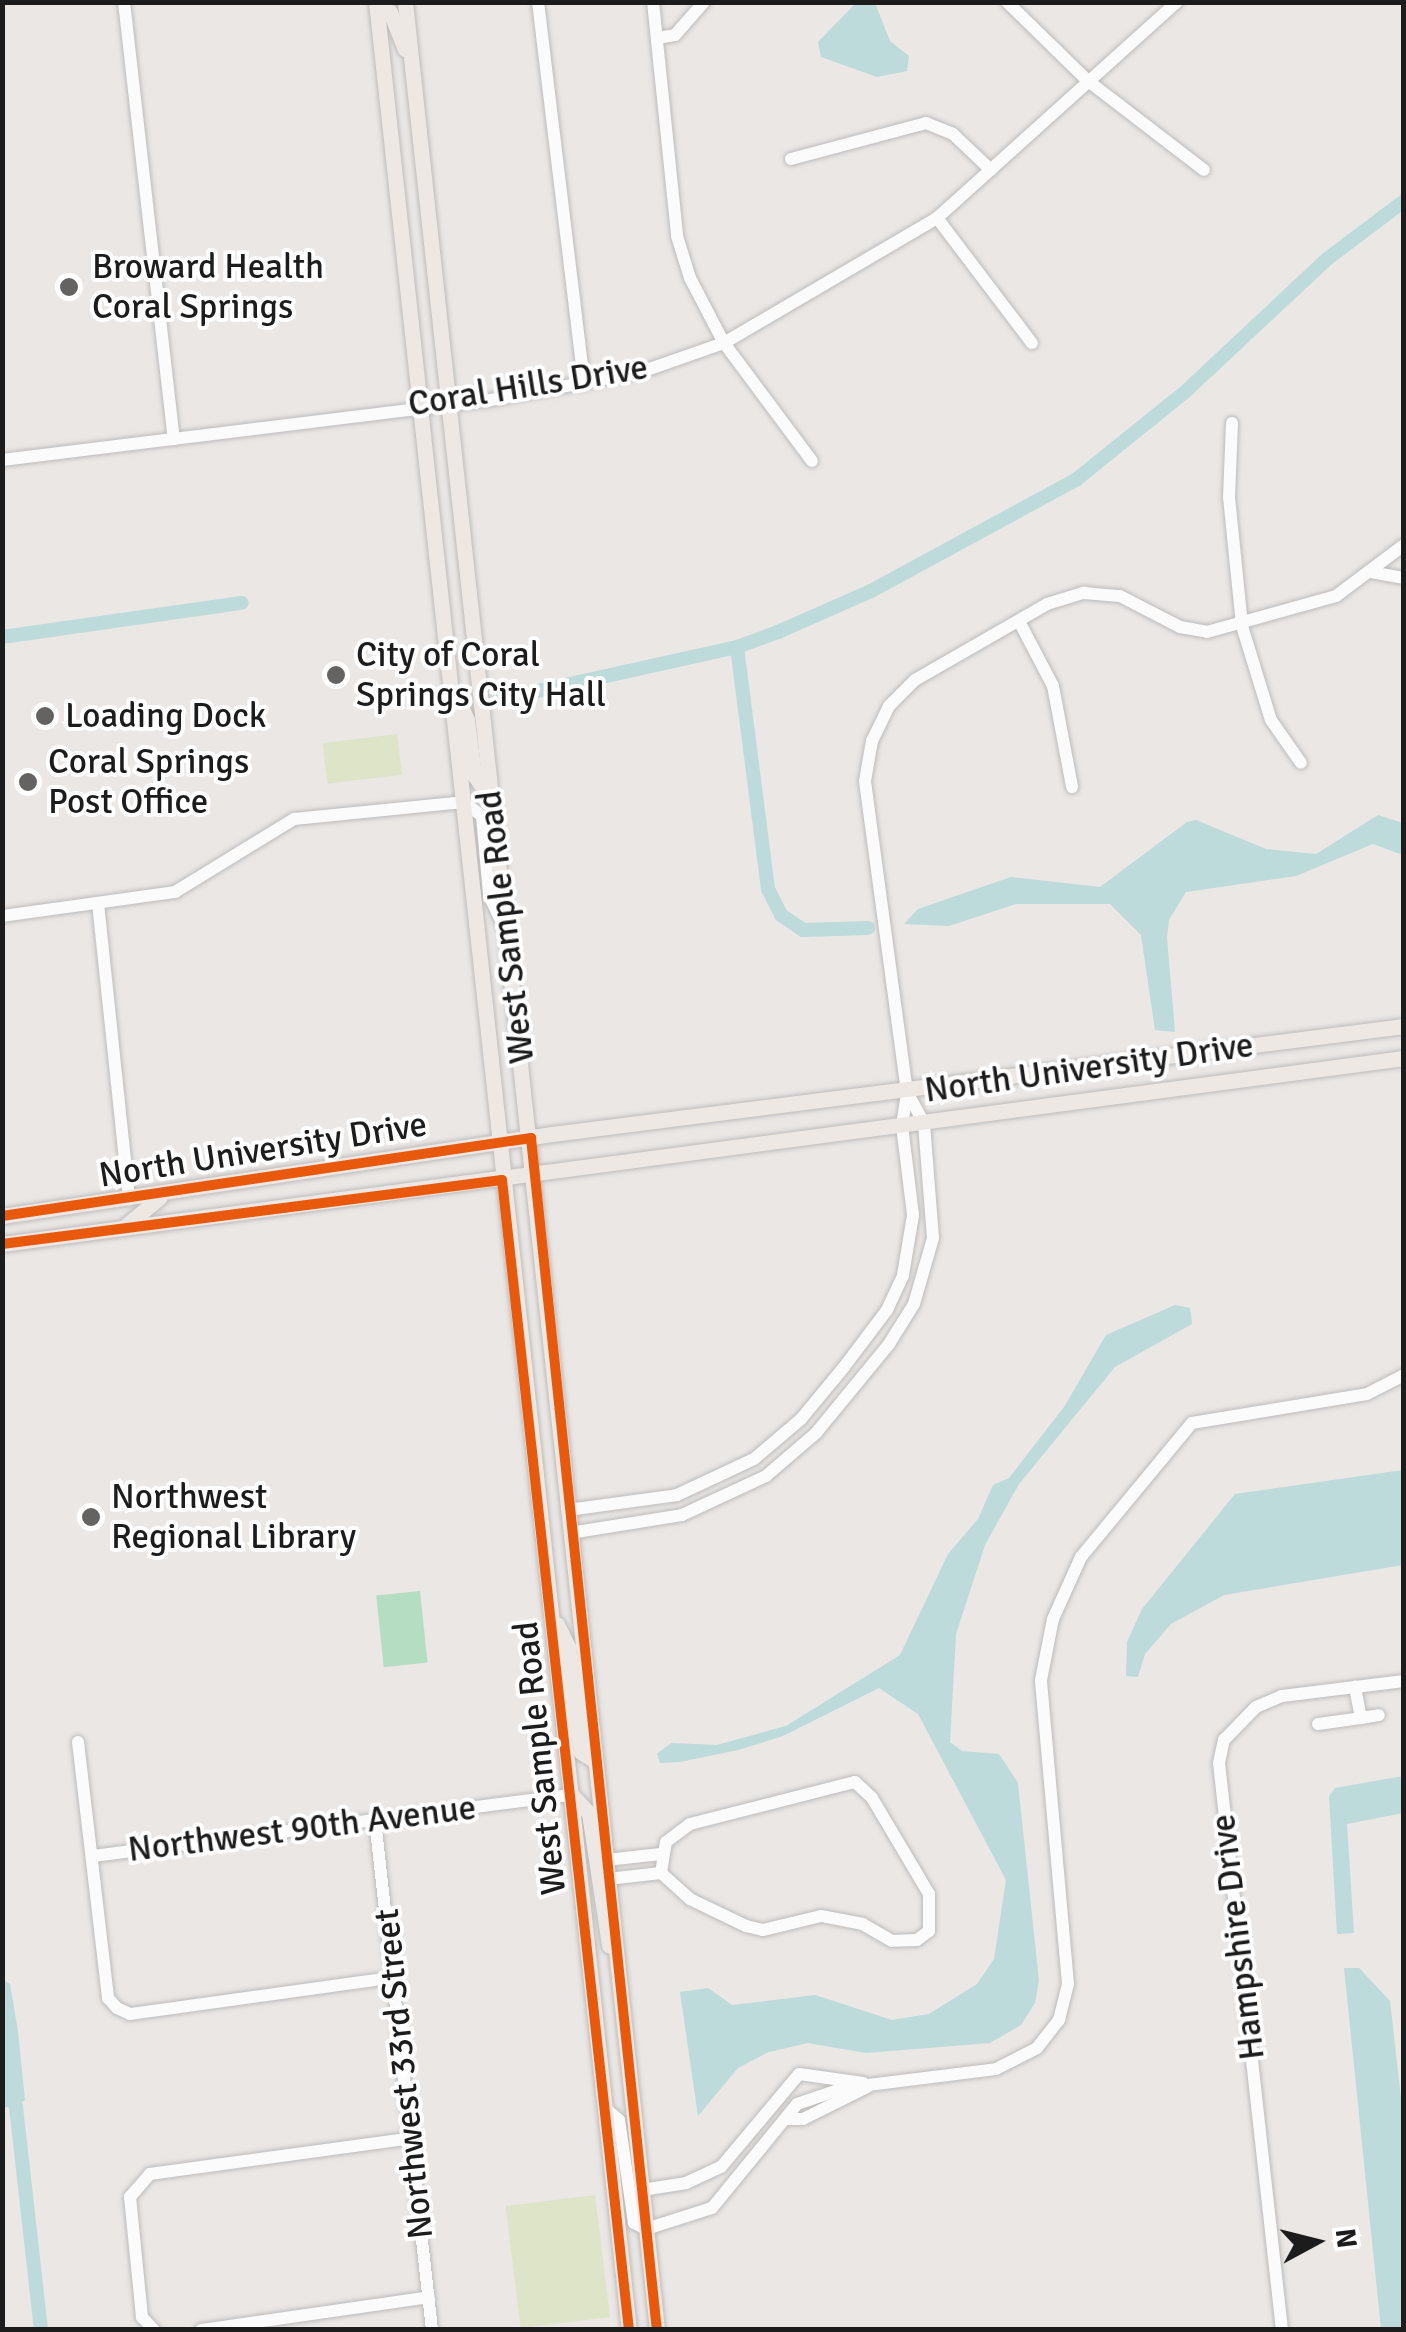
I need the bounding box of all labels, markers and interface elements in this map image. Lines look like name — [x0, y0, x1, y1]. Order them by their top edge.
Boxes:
place label: Broward Health Coral Springs — [92, 246, 324, 328]
marker: Broward Health Coral Springs — [56, 274, 82, 300]
street label: Coral Hills Drive — [405, 346, 651, 426]
place label: City of Coral Springs City Hall — [356, 634, 606, 716]
marker: City of Coral Springs City Hall — [325, 664, 347, 686]
place label: Loading Dock — [65, 695, 266, 737]
marker: Loading Dock — [34, 705, 56, 727]
place label: Coral Springs Post Office — [48, 741, 249, 823]
marker: Coral Springs Post Office — [17, 771, 39, 793]
street label: West Sample Road — [468, 788, 544, 1066]
street label: North University Drive — [922, 1024, 1256, 1112]
street label: North University Drive — [96, 1103, 430, 1197]
place label: Northwest Regional Library — [111, 1476, 356, 1558]
marker: Northwest Regional Library — [80, 1506, 102, 1528]
street label: West Sample Road — [505, 1619, 575, 1897]
street label: Northwest 90th Avenue — [126, 1787, 478, 1871]
street label: Hampshire Drive — [1202, 1812, 1274, 2062]
street label: Northwest 33rd Street — [366, 1907, 442, 2241]
north arrow — [1266, 2192, 1366, 2292]
text: N — [1328, 2227, 1364, 2250]

